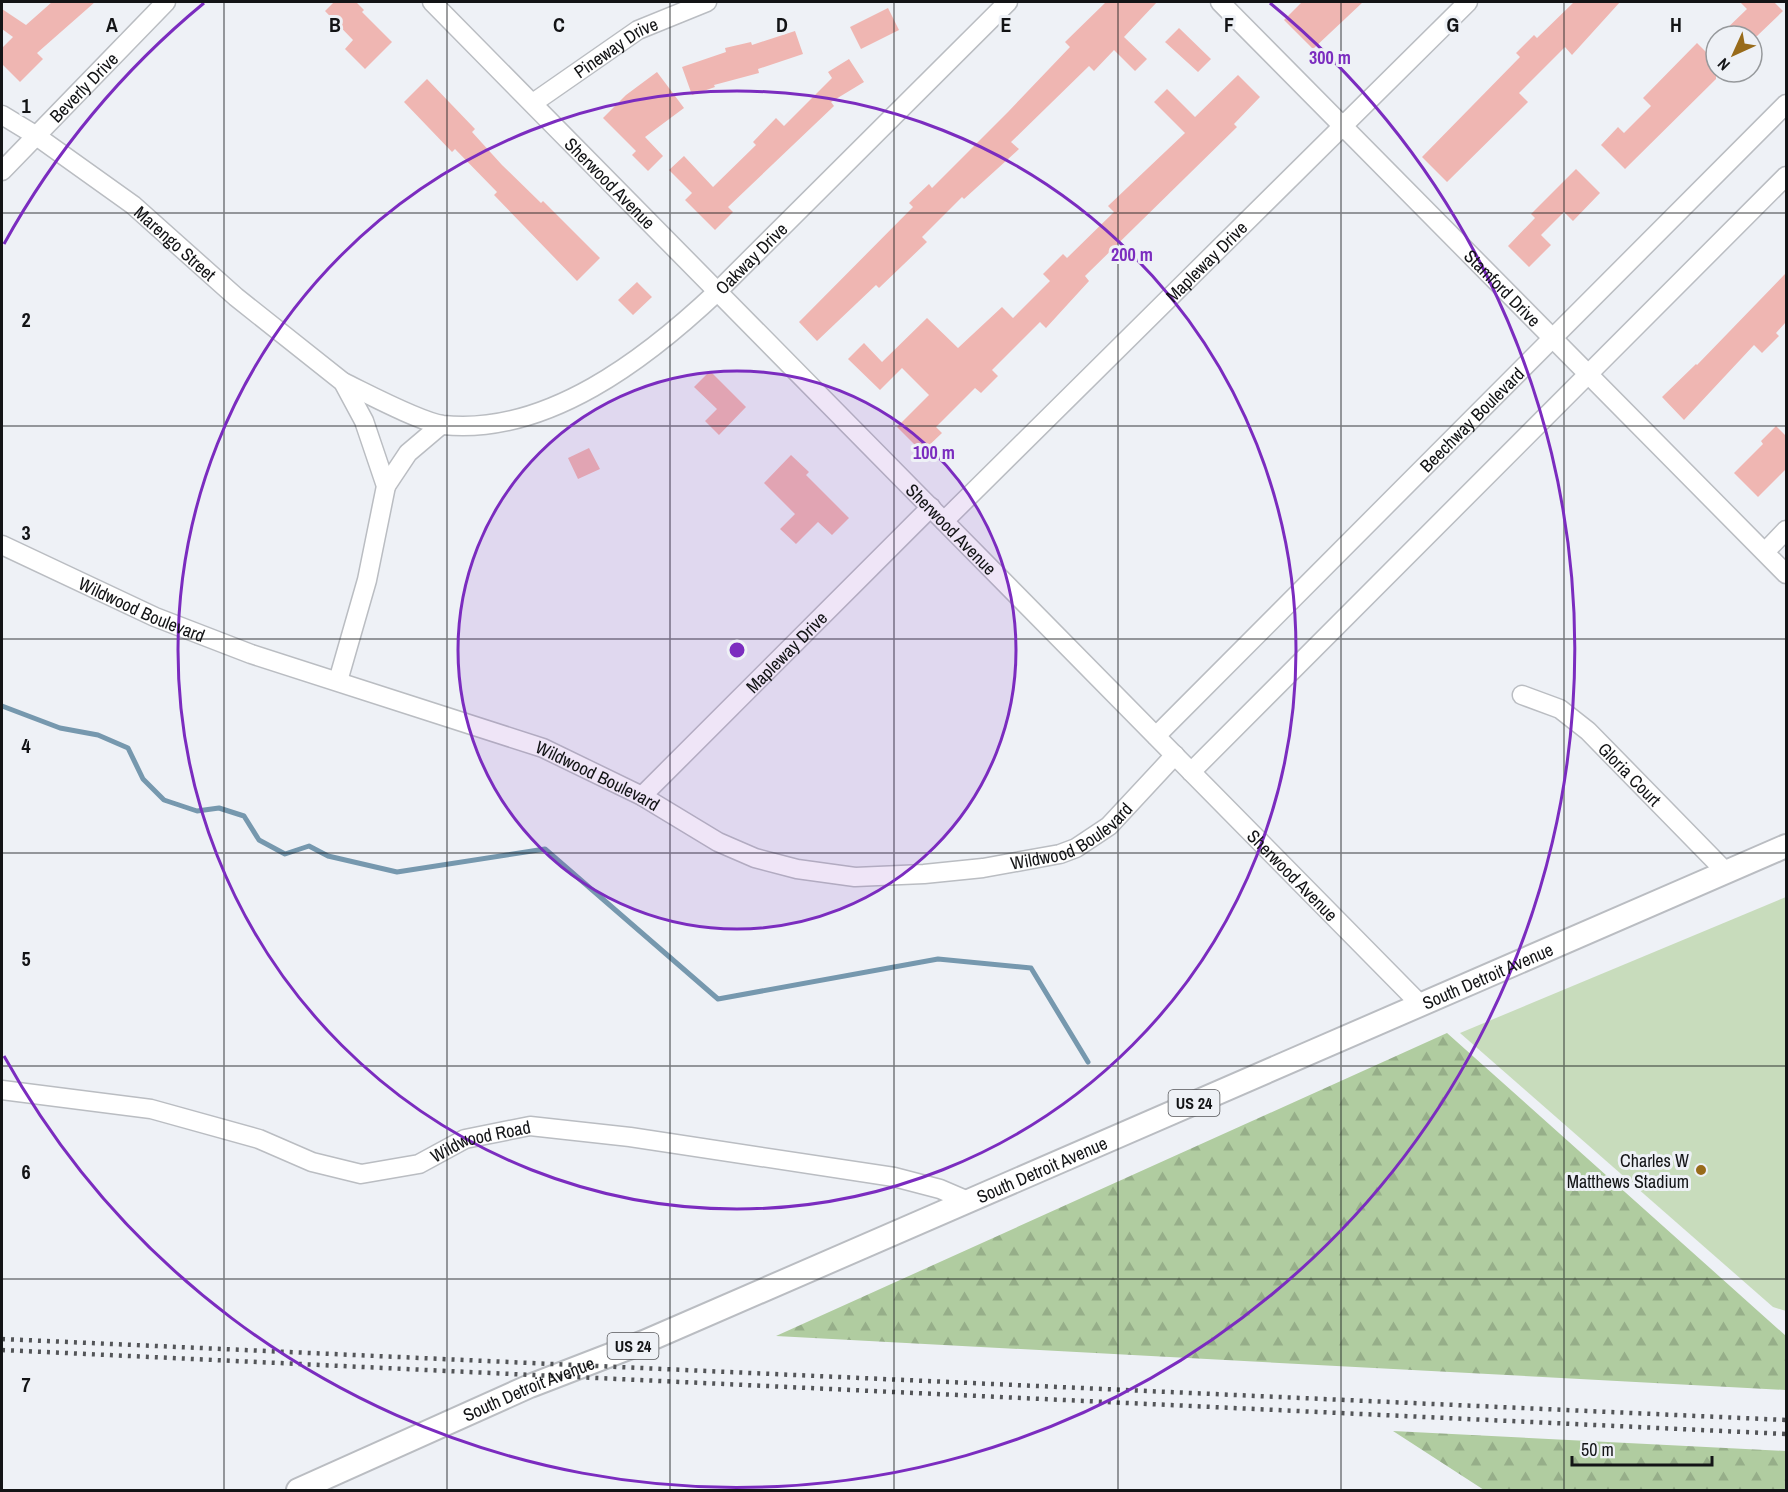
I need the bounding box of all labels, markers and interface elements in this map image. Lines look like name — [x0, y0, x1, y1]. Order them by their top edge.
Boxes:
text: A — [106, 11, 118, 38]
text: B — [329, 11, 341, 38]
text: C — [553, 11, 565, 38]
street label: Pineway Drive — [569, 11, 661, 84]
text: D — [776, 11, 788, 38]
text: E — [1001, 11, 1012, 38]
text: F — [1224, 11, 1234, 38]
text: G — [1447, 11, 1459, 38]
text: H — [1670, 11, 1682, 38]
north arrow — [1704, 24, 1764, 84]
text: 300 m — [1309, 45, 1351, 70]
street label: Beverly Drive — [44, 47, 123, 128]
text: N — [1712, 53, 1735, 76]
text: 1 — [21, 92, 31, 119]
street label: Sherwood Avenue — [559, 131, 661, 234]
street label: Marengo Street — [129, 200, 222, 286]
street label: Mapleway Drive — [1160, 215, 1253, 307]
street label: Oakway Drive — [709, 217, 793, 300]
text: 200 m — [1111, 242, 1153, 267]
street label: Stamford Drive — [1459, 244, 1547, 332]
text: 2 — [21, 306, 31, 333]
street label: Beechway Boulevard — [1414, 361, 1529, 477]
text: 100 m — [913, 440, 955, 465]
street label: Sherwood Avenue — [901, 478, 1002, 580]
text: 3 — [21, 519, 31, 546]
street label: Wildwood Boulevard — [75, 570, 209, 648]
street label: Mapleway Drive — [740, 605, 833, 698]
centre of rings — [727, 640, 747, 660]
text: 4 — [21, 732, 31, 759]
street label: Wildwood Boulevard — [532, 734, 665, 817]
street label: Gloria Court — [1593, 736, 1667, 811]
street label: Wildwood Boulevard — [1008, 797, 1138, 875]
street label: Sherwood Avenue — [1242, 824, 1344, 926]
street label: South Detroit Avenue — [1418, 936, 1557, 1015]
text: 5 — [21, 945, 31, 972]
road number: US 24 — [1168, 1090, 1220, 1116]
street label: Wildwood Road — [426, 1114, 533, 1168]
street label: South Detroit Avenue — [972, 1130, 1111, 1209]
place label: Charles W Matthews Stadium — [1567, 1148, 1689, 1194]
text: 6 — [21, 1158, 31, 1185]
marker: Charles W Matthews Stadium — [1694, 1163, 1708, 1177]
road number: US 24 — [608, 1333, 658, 1359]
street label: South Detroit Avenue — [459, 1350, 598, 1427]
text: 7 — [21, 1371, 31, 1398]
scale bar — [1572, 1429, 1712, 1467]
text: 50 m — [1581, 1437, 1614, 1462]

